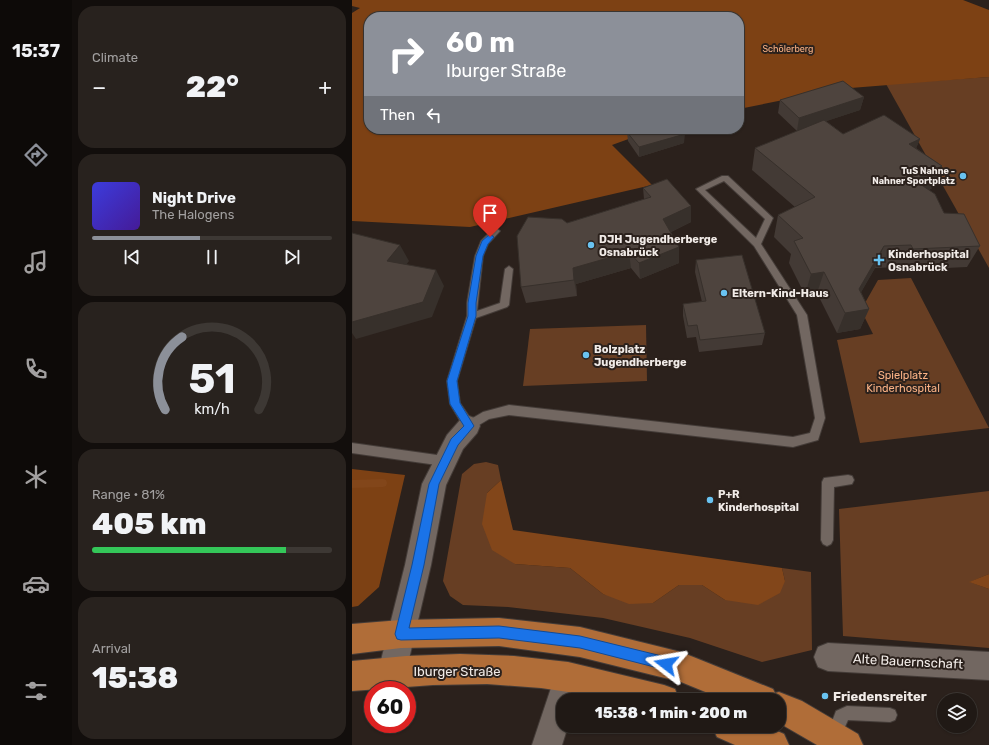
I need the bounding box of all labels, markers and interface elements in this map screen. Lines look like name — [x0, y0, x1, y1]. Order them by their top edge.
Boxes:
text: 60 m — [446, 26, 515, 59]
icon: right — [380, 28, 432, 80]
text: 15:37 — [12, 40, 60, 62]
park label: Schölerberg — [763, 44, 813, 54]
text: Climate — [92, 50, 138, 65]
text: Iburger Straße — [446, 60, 566, 82]
text: 22° — [186, 69, 239, 105]
text: − — [92, 74, 106, 101]
text: + — [318, 74, 332, 101]
icon: left — [423, 104, 445, 126]
text: Then — [380, 106, 415, 124]
icon: directions — [22, 141, 50, 169]
place label: TuS Nahne - Nahner Sportplatz — [872, 166, 955, 186]
marker: TuS Nahne - Nahner Sportplatz — [958, 171, 968, 181]
text: Night Drive — [152, 189, 236, 207]
pin — [473, 196, 507, 237]
icon: arrive — [479, 202, 501, 224]
text: The Halogens — [152, 207, 234, 222]
place label: DJH Jugendherberge Osnabrück — [599, 233, 718, 259]
marker: DJH Jugendherberge Osnabrück — [586, 240, 596, 250]
icon: previous — [121, 246, 143, 268]
icon: pause — [201, 246, 223, 268]
icon: next — [281, 246, 303, 268]
icon: music — [22, 248, 50, 276]
place label: Kinderhospital Osnabrück — [888, 248, 969, 274]
marker: Kinderhospital Osnabrück — [873, 254, 885, 266]
place label: Eltern-Kind-Haus — [732, 287, 829, 300]
marker: Eltern-Kind-Haus — [719, 288, 729, 298]
place label: Bolzplatz Jugendherberge — [594, 343, 687, 369]
marker: Bolzplatz Jugendherberge — [581, 350, 591, 360]
text: 51 — [188, 354, 236, 403]
icon: phone — [22, 355, 50, 383]
park label: Spielplatz Kinderhospital — [866, 369, 940, 395]
text: km/h — [194, 401, 230, 418]
icon: climate — [22, 463, 50, 491]
text: Range · 81% — [92, 487, 165, 502]
place label: P+R Kinderhospital — [718, 488, 799, 514]
marker: P+R Kinderhospital — [705, 495, 715, 505]
text: 405 km — [92, 506, 207, 542]
icon: car — [22, 570, 50, 598]
text: Arrival — [92, 641, 131, 656]
position arrow — [645, 643, 687, 685]
street label: Alte Bauernschaft — [853, 651, 963, 672]
text: 15:38 — [92, 660, 178, 696]
street label: Iburger Straße — [414, 664, 500, 680]
icon: filters — [22, 677, 50, 705]
speed limit sign: 60 — [364, 681, 416, 733]
place label: Friedensreiter — [833, 689, 927, 704]
marker: Friedensreiter — [820, 691, 830, 701]
map controls — [937, 693, 977, 733]
button: layers — [937, 693, 977, 733]
text: 15:38 · 1 min · 200 m — [595, 704, 747, 722]

